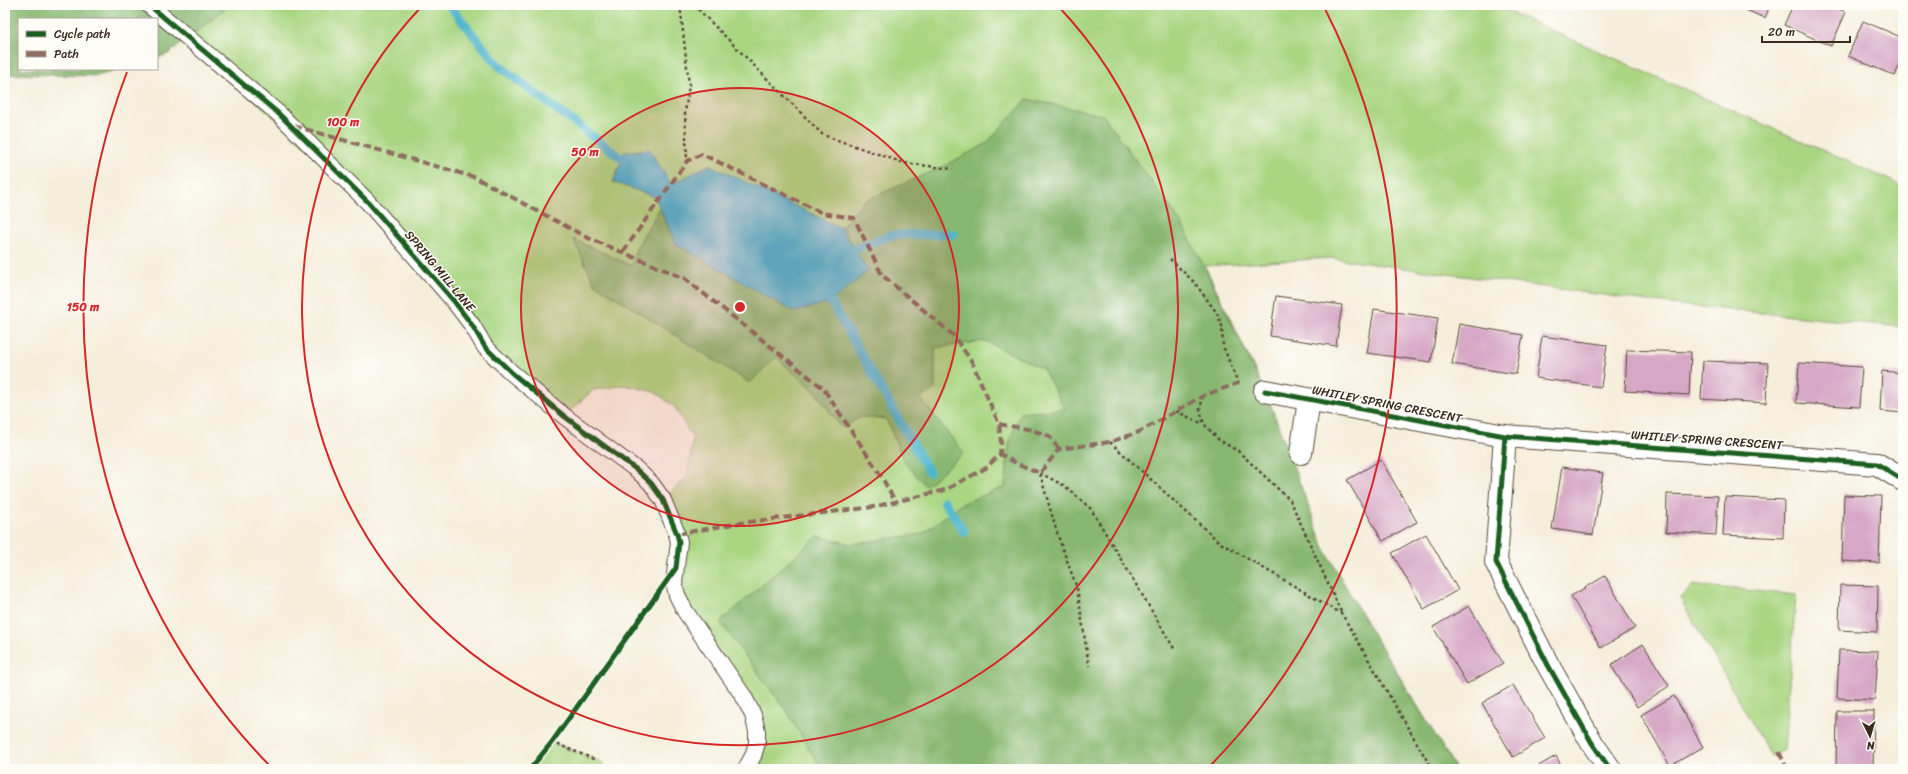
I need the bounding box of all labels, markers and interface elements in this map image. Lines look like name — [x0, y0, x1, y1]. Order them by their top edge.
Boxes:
legend — [18, 18, 158, 70]
scale bar — [1762, 18, 1850, 44]
text: 20 m — [1768, 21, 1795, 43]
text: Cycle path — [54, 23, 110, 45]
text: Path — [54, 43, 79, 65]
text: 100 m — [327, 111, 360, 133]
text: 50 m — [571, 141, 599, 163]
street label: SPRING MILL LANE — [399, 225, 482, 318]
text: 150 m — [67, 296, 100, 318]
centre of rings — [733, 300, 747, 314]
street label: WHITLEY SPRING CRESCENT — [1310, 379, 1465, 430]
street label: WHITLEY SPRING CRESCENT — [1630, 424, 1785, 456]
north arrow — [1850, 716, 1890, 756]
text: N — [1866, 736, 1876, 755]

